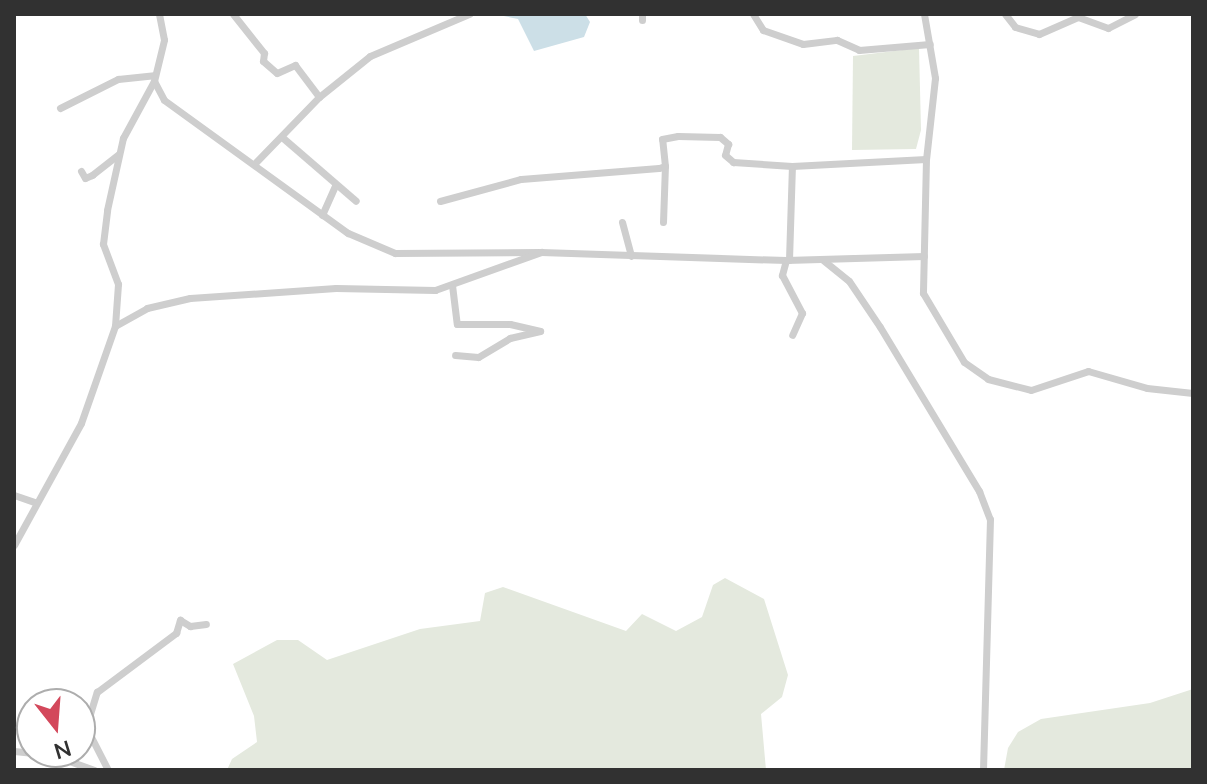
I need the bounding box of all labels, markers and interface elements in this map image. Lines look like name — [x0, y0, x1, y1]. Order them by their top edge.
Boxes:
north arrow — [16, 688, 96, 768]
text: N — [50, 732, 75, 766]

